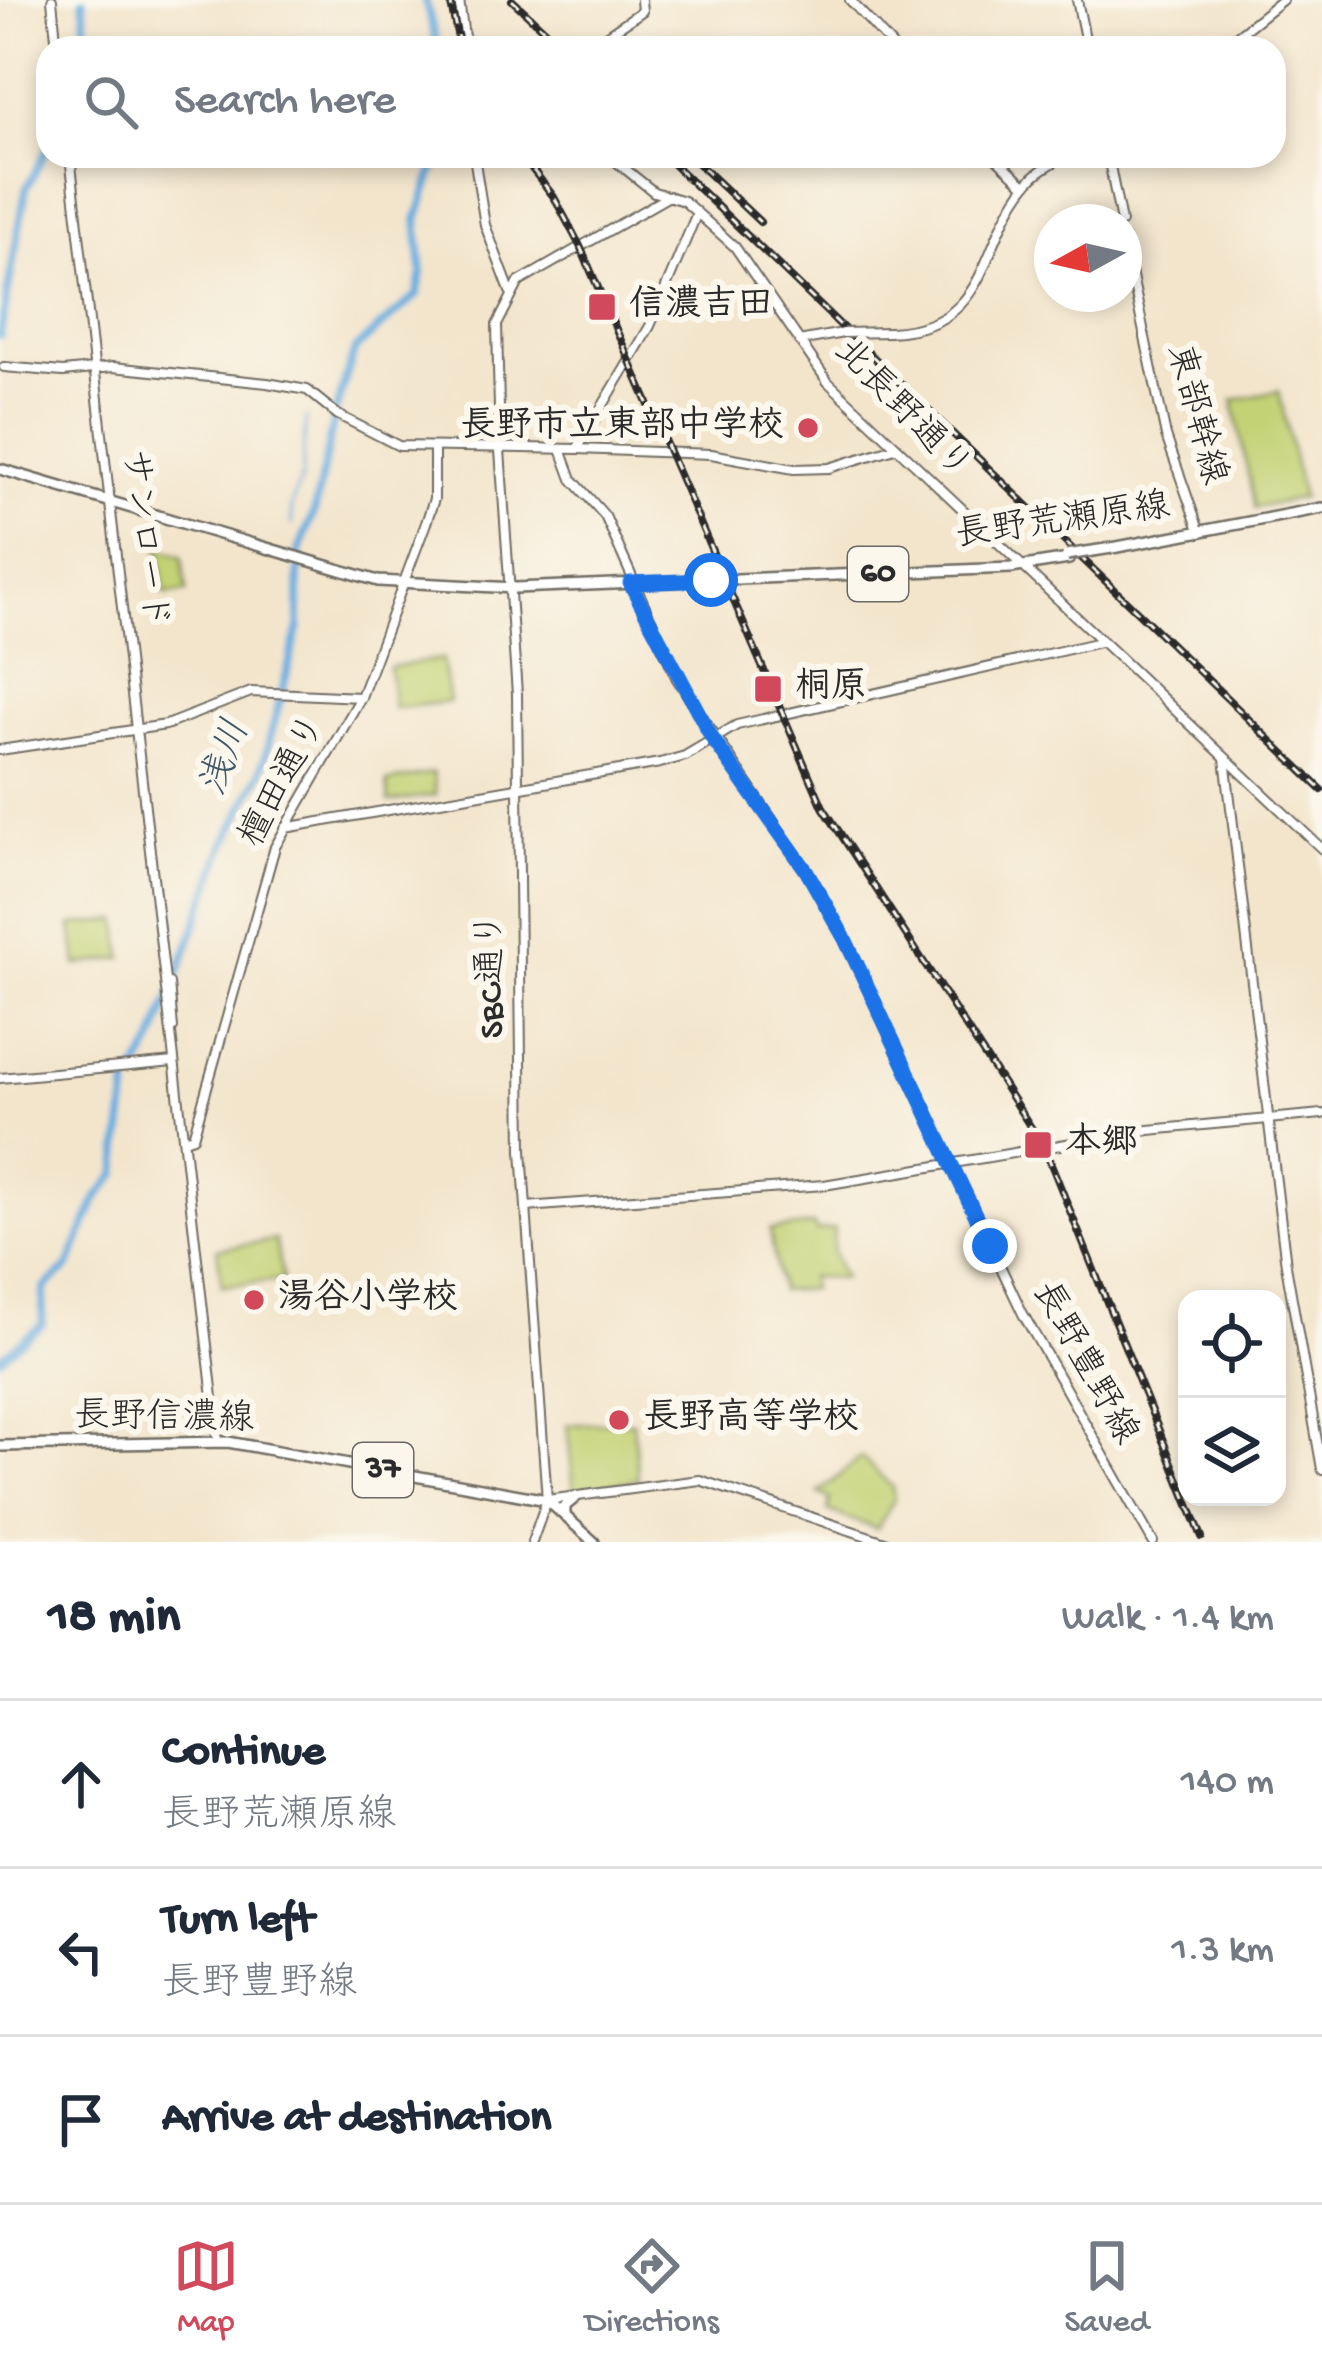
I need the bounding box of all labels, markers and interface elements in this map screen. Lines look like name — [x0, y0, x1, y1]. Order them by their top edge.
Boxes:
search box — [36, 36, 1286, 168]
icon: search — [78, 69, 144, 135]
text: Search here — [174, 76, 396, 129]
north arrow — [1034, 204, 1142, 312]
place label: 信濃吉田 — [629, 284, 773, 329]
marker: 信濃吉田 — [586, 291, 618, 323]
street label: 北長野通り — [823, 331, 979, 491]
street label: 東部幹線 — [1155, 339, 1235, 490]
place label: 長野市立東部中学校 — [460, 405, 784, 450]
marker: 長野市立東部中学校 — [795, 415, 821, 441]
street label: サンロード — [110, 447, 174, 631]
street label: 長野荒瀬原線 — [953, 486, 1173, 559]
road number: 60 — [848, 547, 908, 601]
route start — [684, 553, 738, 607]
place label: 桐原 — [795, 667, 867, 711]
marker: 桐原 — [752, 673, 784, 705]
street label: 檀田通り — [231, 708, 338, 856]
water label: 浅川 — [191, 714, 263, 804]
street label: SBC通り — [471, 911, 517, 1039]
place label: 本郷 — [1065, 1122, 1137, 1167]
marker: 本郷 — [1022, 1129, 1054, 1161]
route end — [963, 1219, 1017, 1273]
street label: 長野豊野線 — [1021, 1274, 1147, 1453]
place label: 湯谷小学校 — [278, 1278, 458, 1322]
marker: 湯谷小学校 — [241, 1287, 267, 1313]
map controls — [1178, 1290, 1286, 1506]
button: locate — [1178, 1290, 1286, 1398]
street label: 長野信濃線 — [74, 1395, 254, 1443]
place label: 長野高等学校 — [643, 1397, 859, 1442]
button: layers — [1178, 1398, 1286, 1506]
marker: 長野高等学校 — [606, 1407, 632, 1433]
road number: 37 — [353, 1443, 413, 1497]
text: 18 min — [48, 1590, 180, 1650]
text: Walk · 1.4 km — [1062, 1597, 1274, 1643]
text: Continue — [162, 1727, 325, 1780]
icon: ahead — [48, 1751, 114, 1817]
text: 140 m — [1181, 1761, 1274, 1807]
text: 長野荒瀬原線 — [162, 1795, 396, 1841]
text: Turn left — [162, 1895, 314, 1948]
icon: left — [48, 1919, 114, 1985]
text: 1.3 km — [1171, 1929, 1274, 1975]
text: 長野豊野線 — [162, 1963, 357, 2009]
icon: arrive — [48, 2087, 114, 2153]
text: Arrive at destination — [162, 2093, 551, 2146]
tab: Map — [173, 2233, 239, 2343]
tab: Directions — [585, 2233, 719, 2343]
tab: Saved — [1065, 2233, 1149, 2343]

